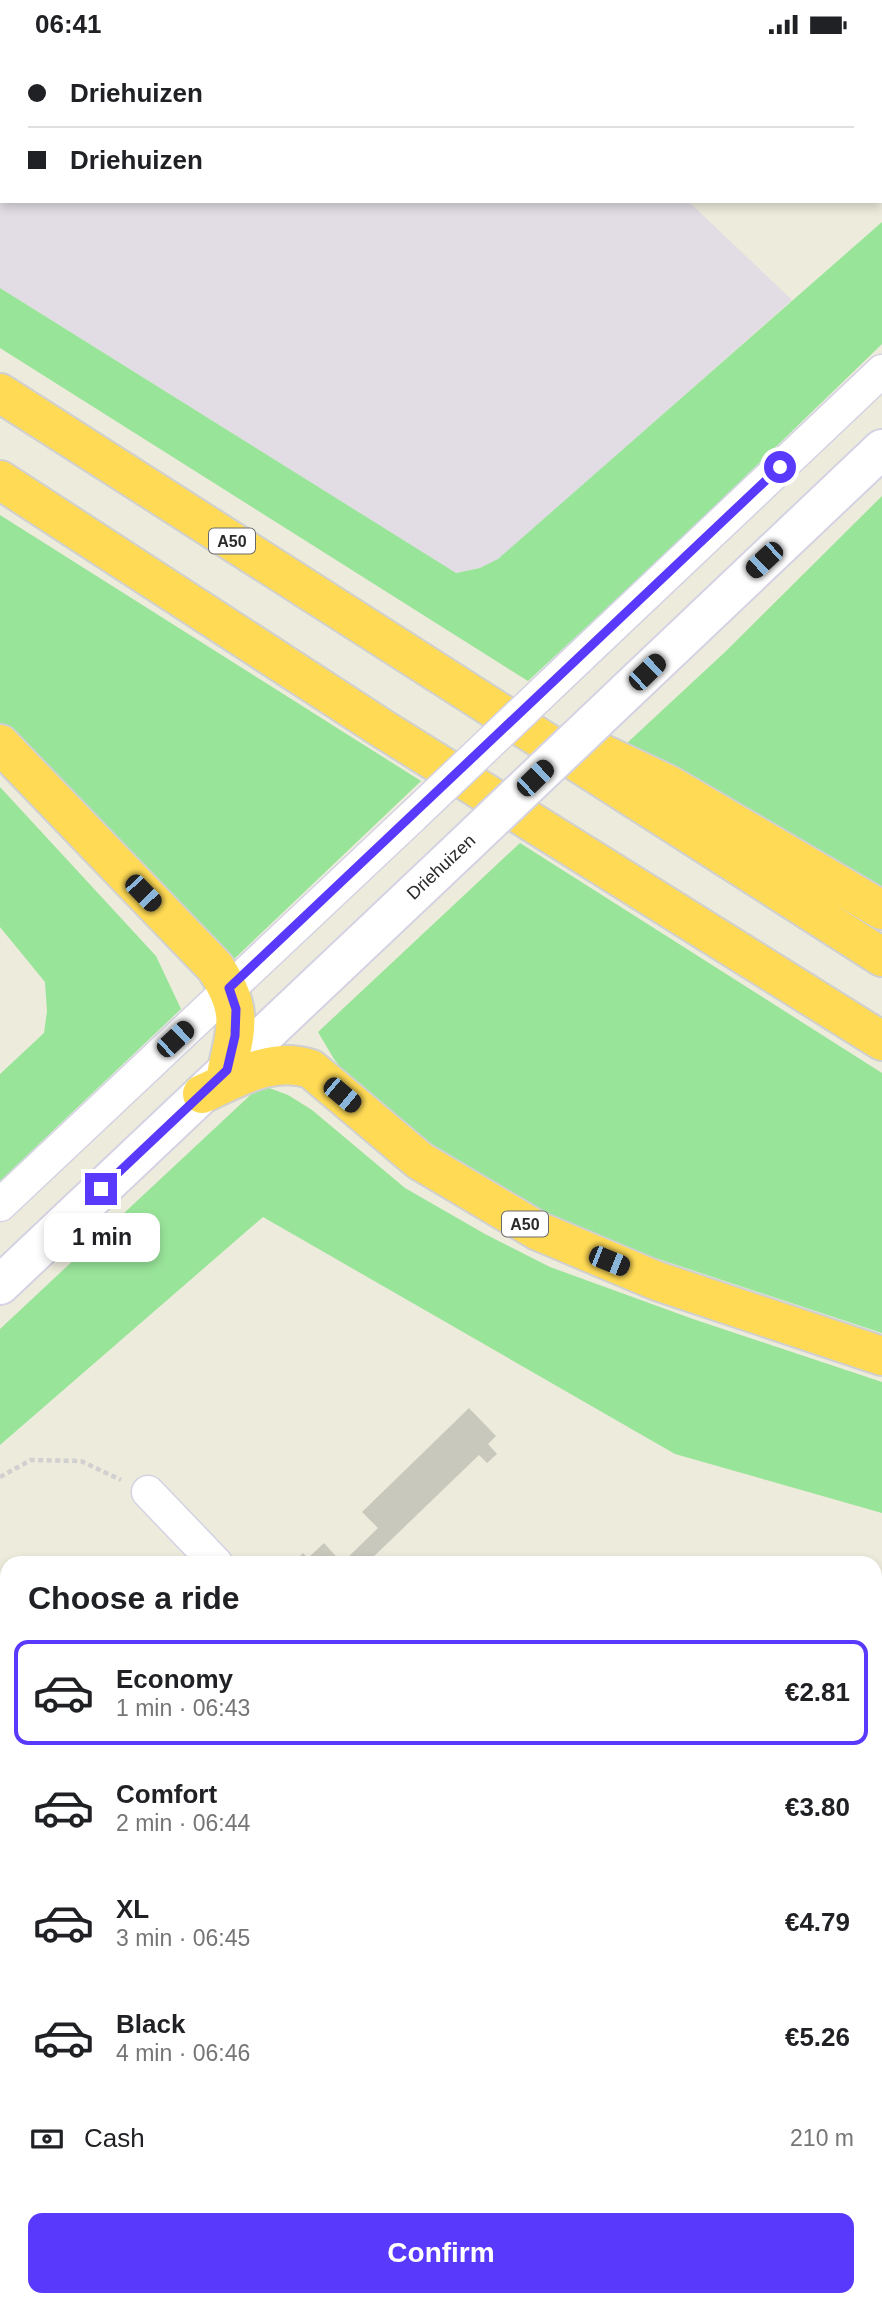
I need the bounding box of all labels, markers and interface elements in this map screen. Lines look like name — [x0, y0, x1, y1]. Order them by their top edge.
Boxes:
text: 06:41 — [35, 9, 102, 39]
text: Driehuizen — [70, 78, 203, 108]
text: Driehuizen — [70, 145, 203, 175]
route start — [764, 451, 796, 483]
road number: A50 — [209, 529, 255, 554]
car — [742, 538, 787, 582]
car — [625, 650, 670, 694]
car — [513, 756, 558, 800]
street label: Driehuizen — [403, 830, 479, 904]
car — [121, 871, 166, 915]
car — [153, 1017, 198, 1061]
car — [320, 1073, 365, 1117]
route end — [85, 1173, 117, 1205]
road number: A50 — [502, 1211, 548, 1237]
callout: 1 min — [43, 1213, 159, 1263]
text: 1 min — [72, 1224, 132, 1250]
car — [586, 1243, 633, 1279]
text: Choose a ride — [28, 1580, 240, 1616]
icon: car — [32, 1661, 95, 1724]
text: Economy — [116, 1664, 233, 1694]
text: €2.81 — [785, 1677, 850, 1707]
text: 1 min · 06:43 — [116, 1695, 250, 1721]
icon: car — [32, 1776, 95, 1839]
text: Comfort — [116, 1779, 217, 1809]
text: €3.80 — [785, 1792, 850, 1822]
text: 2 min · 06:44 — [116, 1810, 250, 1836]
icon: car — [32, 1891, 95, 1954]
text: XL — [116, 1894, 149, 1924]
text: €4.79 — [785, 1907, 850, 1937]
text: 3 min · 06:45 — [116, 1925, 250, 1951]
icon: car — [32, 2006, 95, 2069]
text: Black — [116, 2009, 185, 2039]
text: €5.26 — [785, 2022, 850, 2052]
text: 4 min · 06:46 — [116, 2040, 250, 2066]
icon: cash — [28, 2120, 66, 2158]
text: Cash — [84, 2123, 145, 2153]
text: 210 m — [790, 2125, 854, 2151]
button: Confirm — [28, 2213, 854, 2293]

